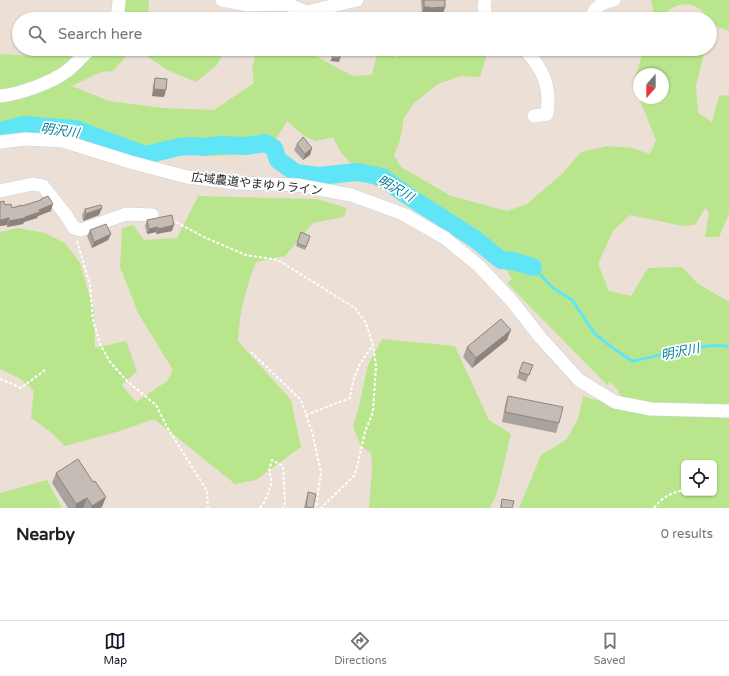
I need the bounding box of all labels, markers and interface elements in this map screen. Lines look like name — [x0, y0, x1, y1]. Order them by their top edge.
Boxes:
search box — [12, 12, 717, 56]
icon: search — [26, 23, 48, 45]
text: Search here — [58, 25, 142, 43]
north arrow — [633, 68, 669, 104]
water label: 明沢川 — [39, 120, 82, 142]
street label: 広域農道やまゆりライン — [191, 170, 323, 198]
water label: 明沢川 — [375, 172, 418, 207]
water label: 明沢川 — [660, 340, 703, 364]
map controls — [681, 460, 717, 496]
button: locate — [681, 460, 717, 496]
text: Nearby — [16, 524, 75, 545]
text: 0 results — [661, 526, 713, 542]
tab: Map — [103, 630, 127, 667]
tab: Directions — [334, 630, 387, 667]
tab: Saved — [594, 630, 626, 667]

